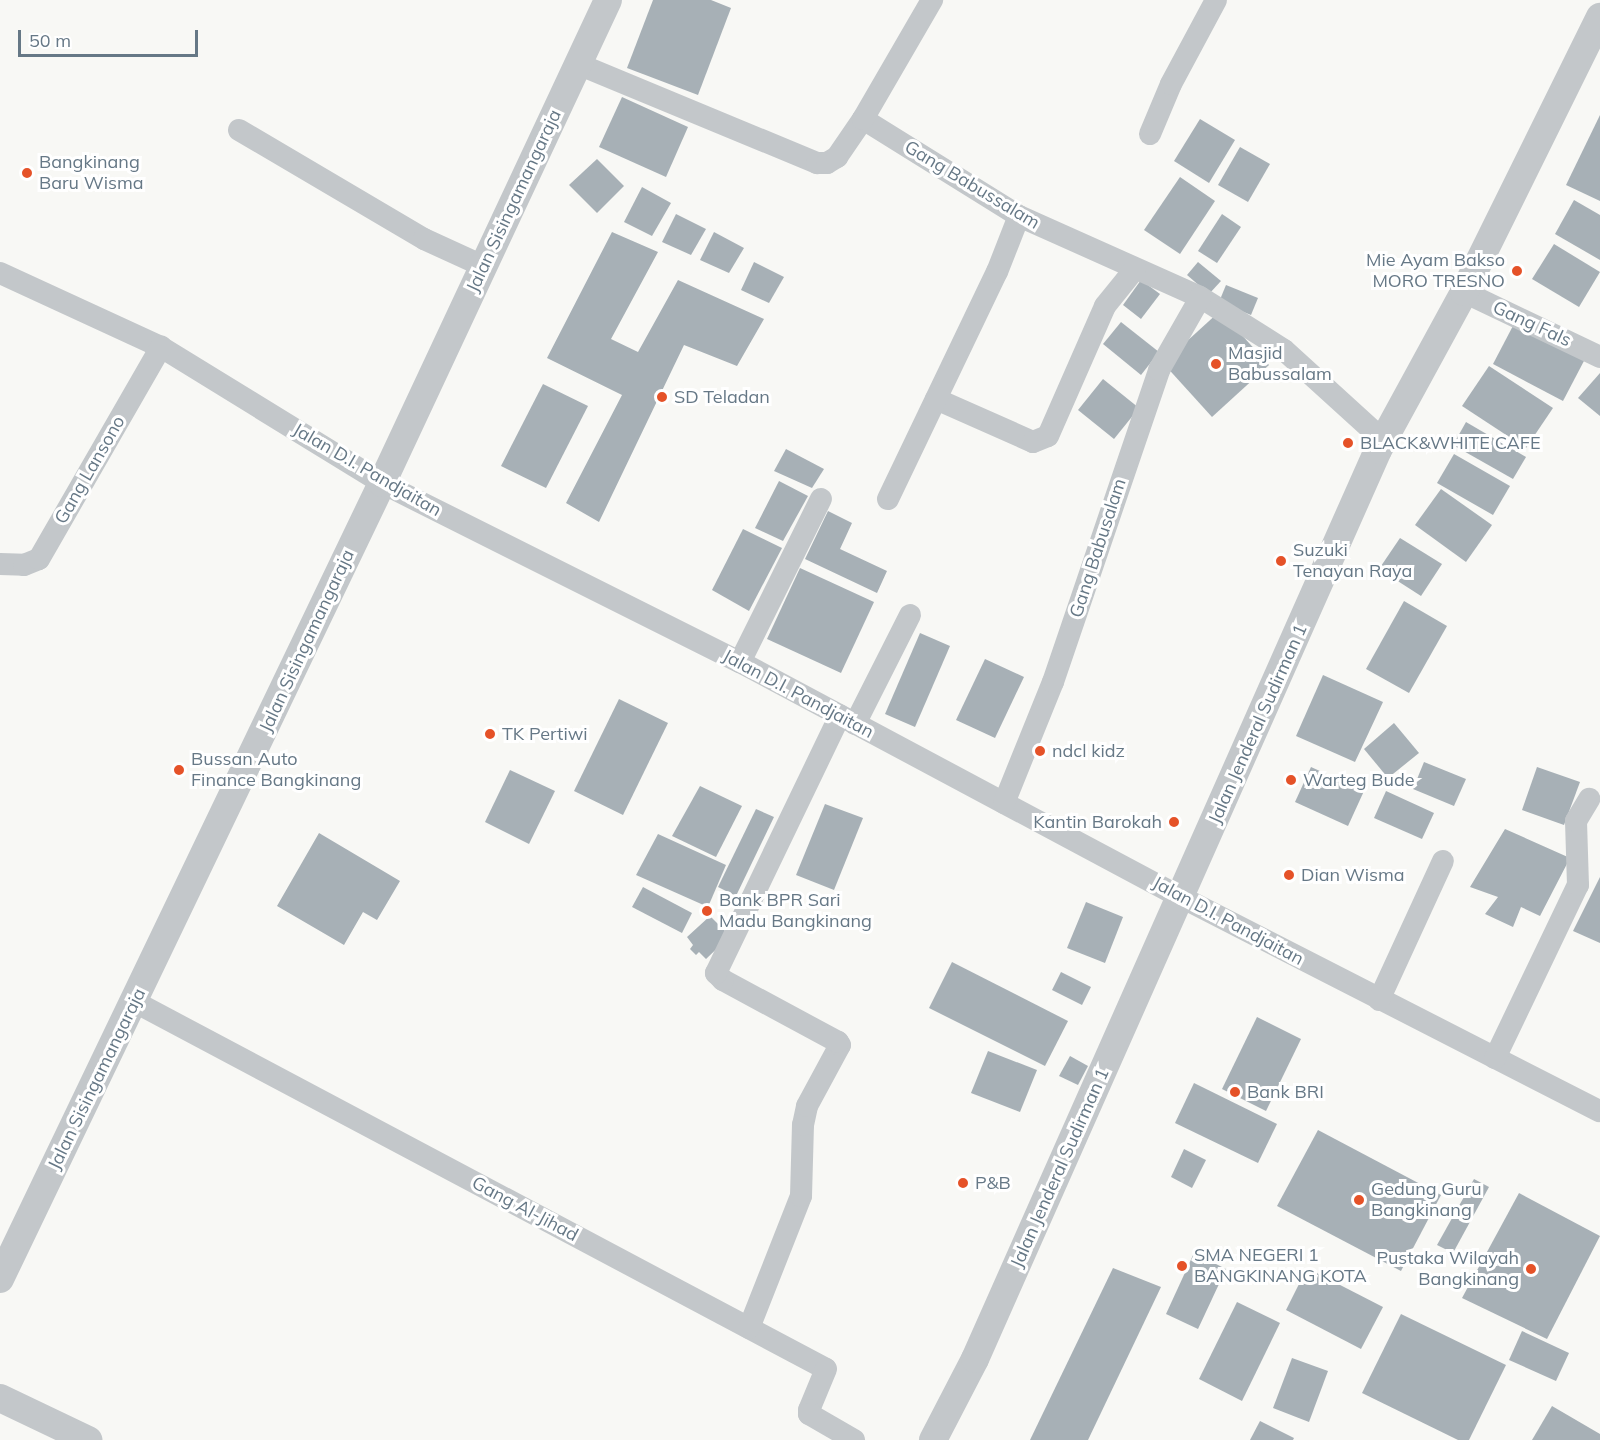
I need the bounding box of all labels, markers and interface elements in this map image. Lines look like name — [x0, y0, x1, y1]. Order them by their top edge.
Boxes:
scale bar — [21, 18, 201, 56]
text: 50 m — [29, 29, 71, 52]
street label: Jalan Sisingamangaraja — [462, 106, 566, 296]
street label: Gang Babussalam — [901, 136, 1043, 234]
place label: Bangkinang Baru Wisma — [39, 152, 143, 195]
marker: Bangkinang Baru Wisma — [20, 166, 34, 180]
place label: Mie Ayam Bakso MORO TRESNO — [1366, 250, 1505, 292]
marker: Mie Ayam Bakso MORO TRESNO — [1510, 264, 1524, 278]
street label: Gang Fals — [1489, 296, 1575, 352]
place label: Masjid Babussalam — [1228, 343, 1332, 386]
marker: Masjid Babussalam — [1209, 357, 1223, 371]
place label: SD Teladan — [674, 386, 770, 408]
marker: SD Teladan — [655, 390, 669, 404]
street label: Gang Lansono — [50, 412, 130, 528]
street label: Jalan D.I. Pandjaitan — [289, 419, 445, 521]
place label: BLACK&WHITE CAFE — [1360, 432, 1541, 454]
marker: BLACK&WHITE CAFE — [1341, 436, 1355, 450]
street label: Gang Babusalam — [1065, 476, 1131, 620]
place label: Suzuki Tenayan Raya — [1293, 540, 1412, 582]
street label: Jalan Sisingamangaraja — [255, 546, 359, 736]
marker: Suzuki Tenayan Raya — [1274, 554, 1288, 568]
street label: Jalan Jenderal Sudirman 1 — [1204, 621, 1312, 827]
street label: Jalan D.I. Pandjaitan — [719, 645, 877, 743]
place label: TK Pertiwi — [502, 723, 588, 745]
marker: TK Pertiwi — [483, 727, 497, 741]
place label: ndcl kidz — [1052, 740, 1125, 762]
marker: ndcl kidz — [1033, 744, 1047, 758]
place label: Bussan Auto Finance Bangkinang — [191, 749, 361, 792]
marker: Bussan Auto Finance Bangkinang — [172, 763, 186, 777]
place label: Warteg Bude — [1303, 769, 1415, 791]
marker: Warteg Bude — [1284, 773, 1298, 787]
place label: Kantin Barokah — [1033, 811, 1162, 833]
marker: Kantin Barokah — [1167, 815, 1181, 829]
place label: Dian Wisma — [1301, 864, 1405, 886]
marker: Dian Wisma — [1282, 868, 1296, 882]
street label: Jalan D.I. Pandjaitan — [1149, 872, 1307, 970]
place label: Bank BPR Sari Madu Bangkinang — [719, 890, 872, 932]
marker: Bank BPR Sari Madu Bangkinang — [700, 904, 714, 918]
street label: Jalan Sisingamangaraja — [44, 985, 150, 1173]
street label: Jalan Jenderal Sudirman 1 — [1006, 1065, 1114, 1271]
place label: Bank BRI — [1247, 1081, 1324, 1103]
marker: Bank BRI — [1228, 1085, 1242, 1099]
street label: Gang Al-Jihad — [468, 1172, 582, 1246]
place label: P&B — [975, 1172, 1011, 1194]
marker: P&B — [956, 1176, 970, 1190]
place label: Gedung Guru Bangkinang — [1371, 1179, 1482, 1222]
marker: Gedung Guru Bangkinang — [1352, 1193, 1366, 1207]
place label: SMA NEGERI 1 BANGKINANG KOTA — [1194, 1245, 1367, 1288]
place label: Pustaka Wilayah Bangkinang — [1376, 1248, 1519, 1290]
marker: SMA NEGERI 1 BANGKINANG KOTA — [1175, 1259, 1189, 1273]
marker: Pustaka Wilayah Bangkinang — [1524, 1262, 1538, 1276]

